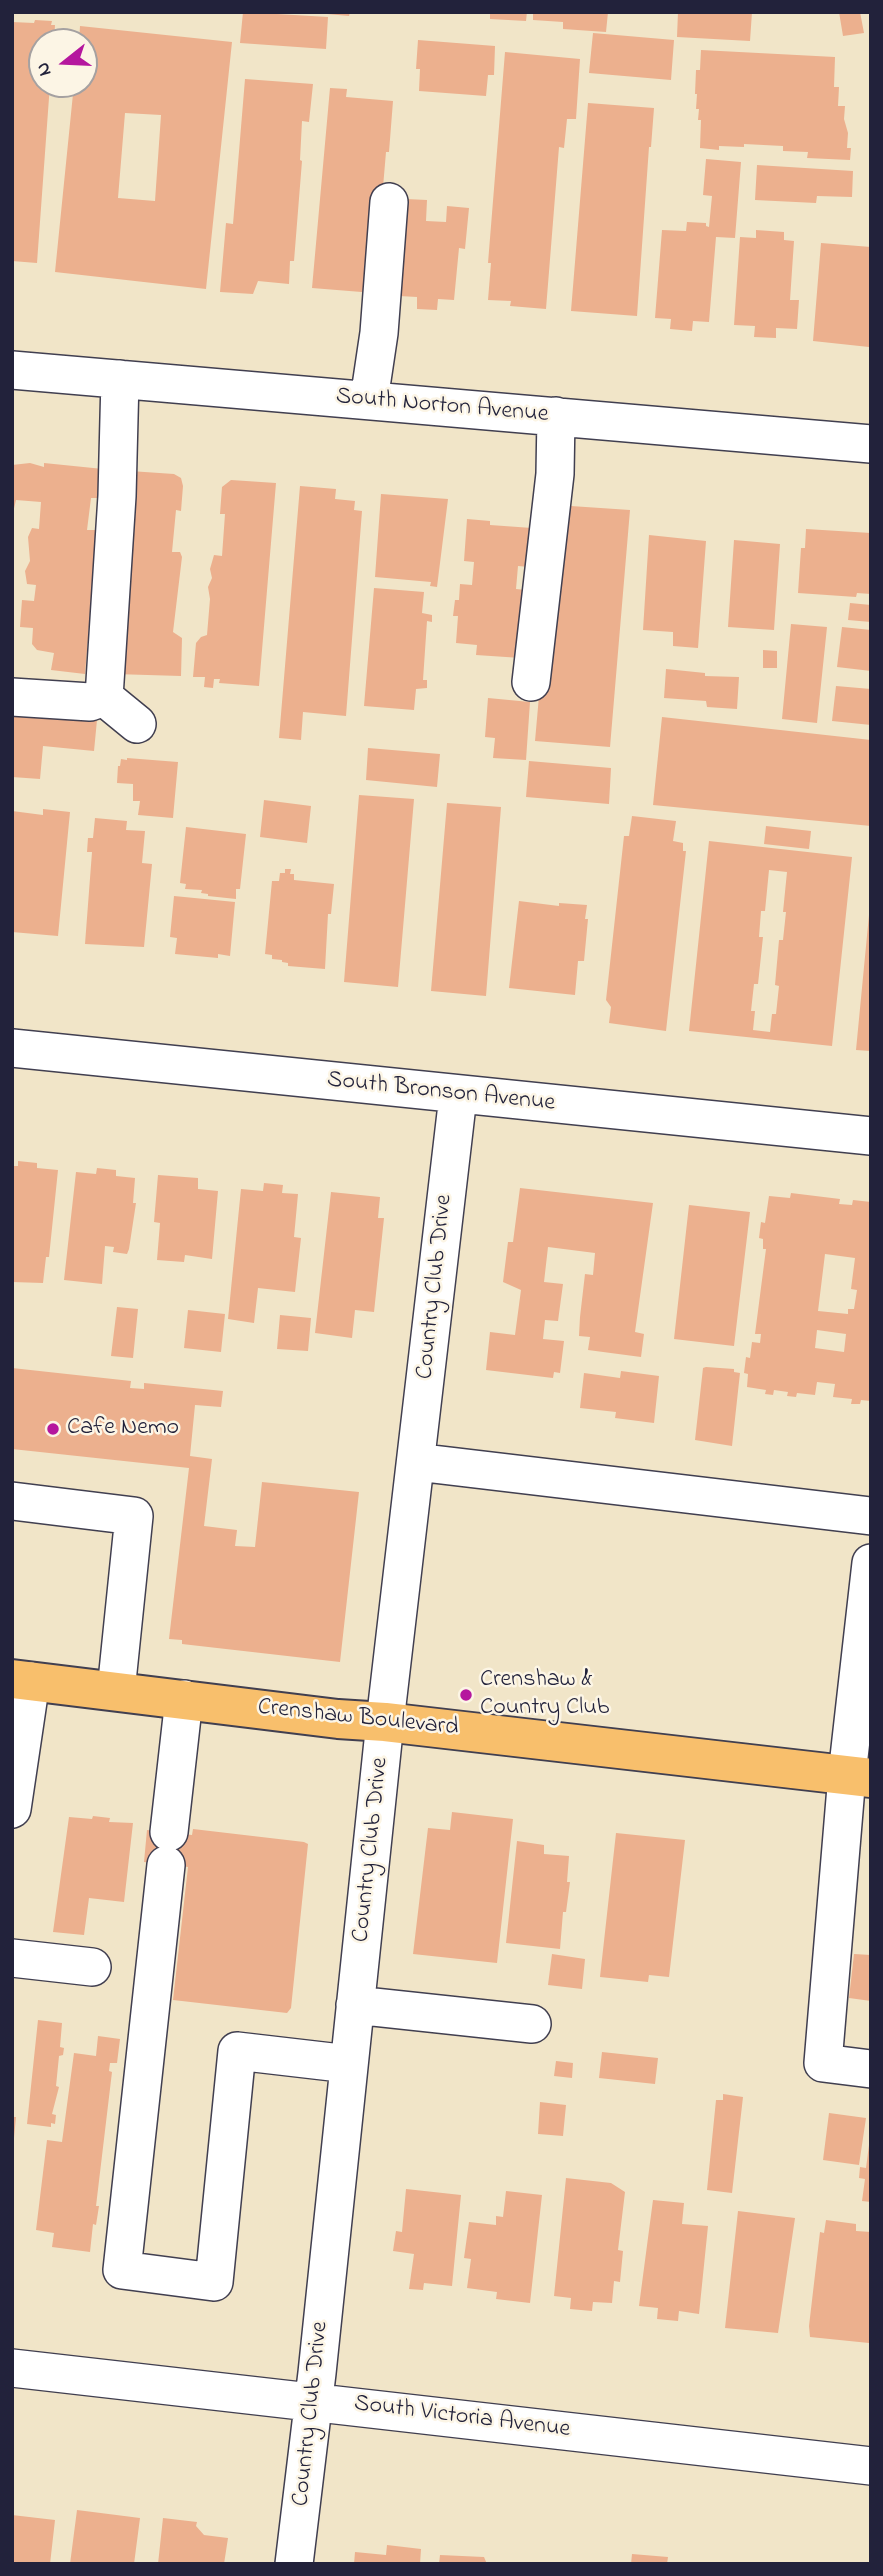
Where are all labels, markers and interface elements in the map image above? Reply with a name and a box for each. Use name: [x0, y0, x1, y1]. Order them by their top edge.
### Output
north arrow: [28, 28, 98, 98]
text: N: [30, 59, 59, 79]
street label: South Norton Avenue: [335, 383, 549, 431]
street label: South Bronson Avenue: [326, 1067, 556, 1119]
street label: Country Club Drive: [412, 1193, 460, 1381]
place label: Cafe Nemo: [67, 1415, 179, 1443]
marker: Cafe Nemo: [45, 1421, 61, 1437]
place label: Crenshaw & Country Club: [480, 1667, 610, 1723]
marker: Crenshaw & Country Club: [458, 1687, 474, 1703]
street label: Crenshaw Boulevard: [256, 1694, 460, 1744]
street label: Country Club Drive: [348, 1756, 396, 1944]
street label: Country Club Drive: [288, 2320, 336, 2508]
street label: South Victoria Avenue: [352, 2390, 572, 2446]

